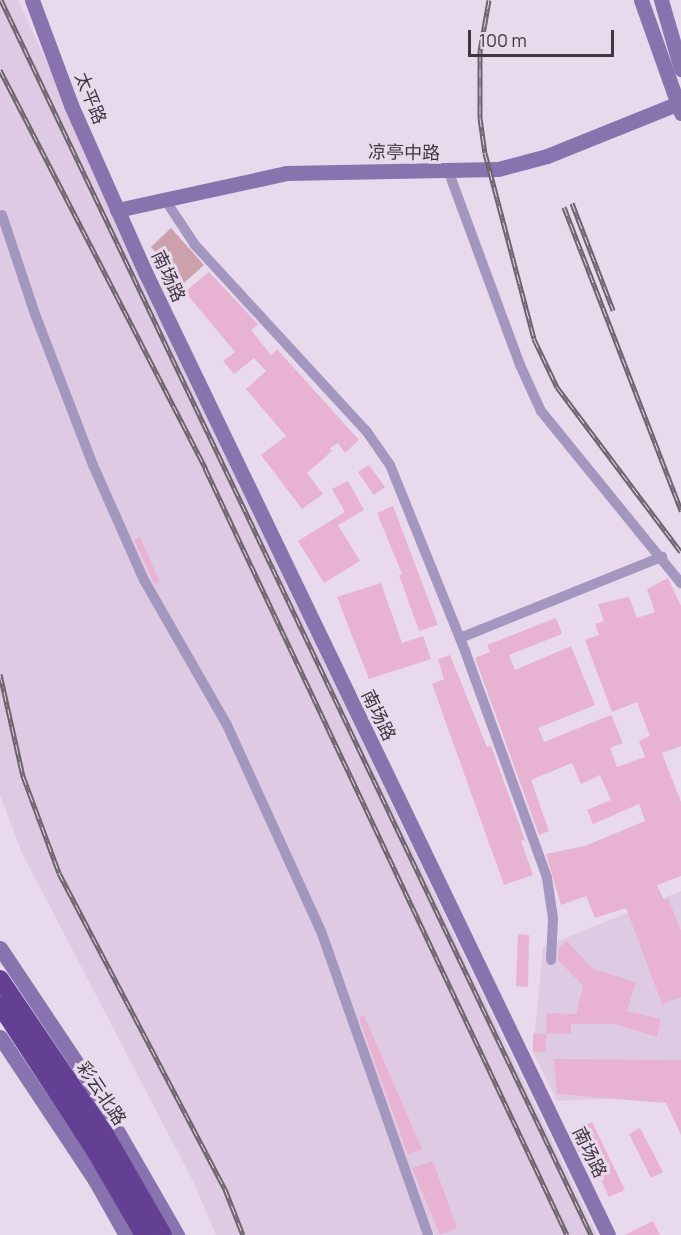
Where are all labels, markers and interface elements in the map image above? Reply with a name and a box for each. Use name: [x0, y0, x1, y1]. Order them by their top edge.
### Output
scale bar: [471, 18, 616, 56]
text: 100 m: [479, 28, 527, 52]
street label: 太平路: [71, 69, 111, 127]
street label: 凉亭中路: [368, 141, 440, 163]
street label: 南场路: [148, 247, 190, 305]
street label: 南场路: [357, 686, 401, 744]
street label: 彩云北路: [73, 1057, 131, 1129]
street label: 南场路: [568, 1123, 612, 1181]

